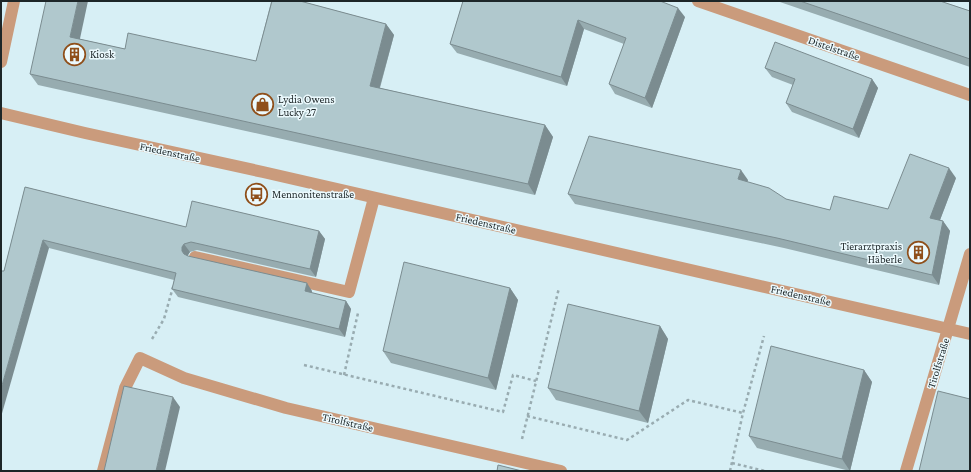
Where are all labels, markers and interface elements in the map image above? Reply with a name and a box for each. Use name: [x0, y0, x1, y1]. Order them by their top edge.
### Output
street label: Distelstraße: [807, 34, 861, 62]
building icon: Kiosk: [62, 41, 88, 67]
place label: Kiosk: [90, 48, 115, 60]
shop icon: Lydia Owens Lucky 27: [250, 92, 276, 118]
place label: Lydia Owens Lucky 27: [278, 93, 334, 119]
street label: Friedenstraße: [139, 140, 201, 164]
bus stop icon: Mennonitenstraße: [244, 181, 270, 207]
place label: Mennonitenstraße: [272, 188, 354, 200]
street label: Friedenstraße: [455, 210, 517, 236]
building icon: Tierarztpraxis Häberle: [905, 239, 931, 265]
place label: Tierarztpraxis Häberle: [840, 240, 902, 265]
street label: Friedenstraße: [770, 282, 832, 308]
street label: Tirolfstraße: [925, 336, 951, 390]
street label: Tirolfstraße: [321, 410, 375, 434]

